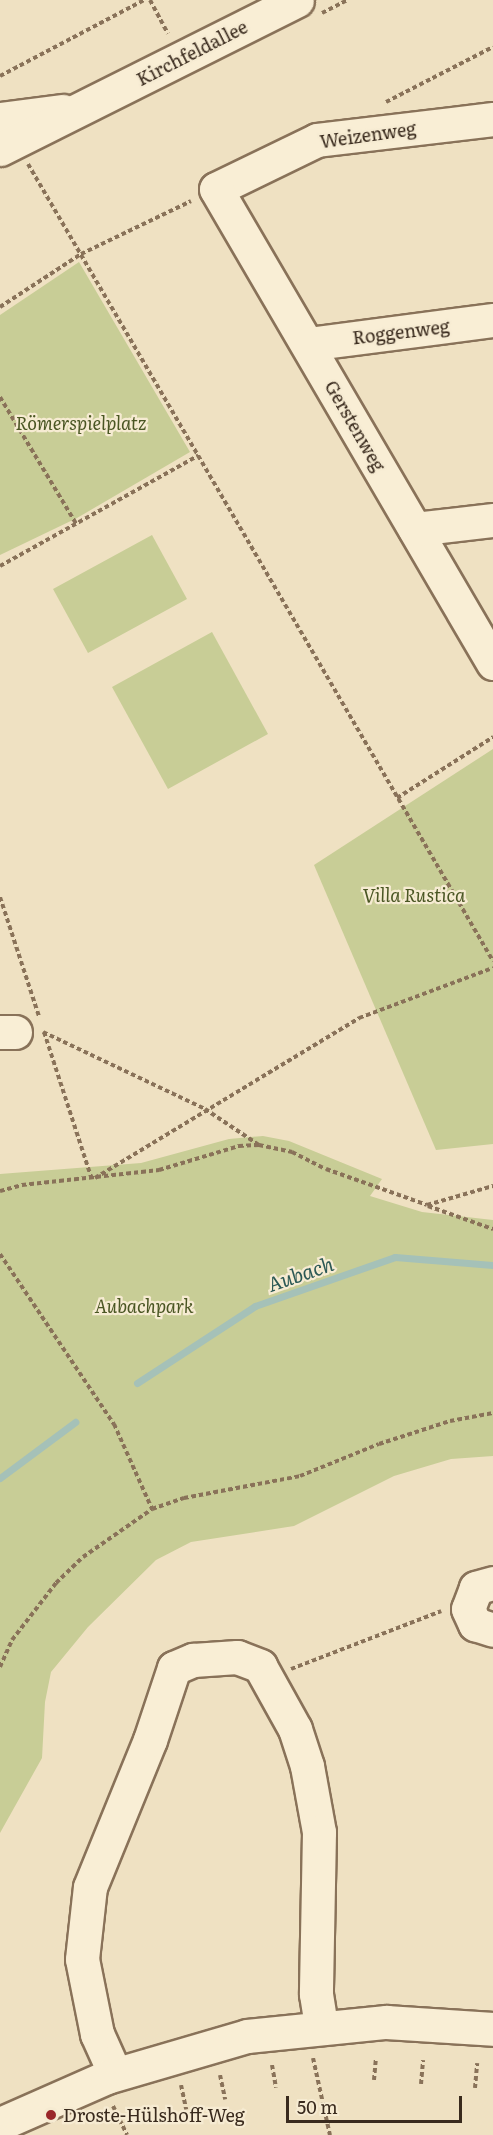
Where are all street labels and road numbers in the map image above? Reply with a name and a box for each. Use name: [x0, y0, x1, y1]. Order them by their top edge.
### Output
street label: Kirchfeldallee: [133, 16, 251, 90]
street label: Weizenweg: [318, 118, 418, 152]
street label: Roggenweg: [351, 315, 451, 349]
street label: Gerstenweg: [320, 377, 390, 475]

